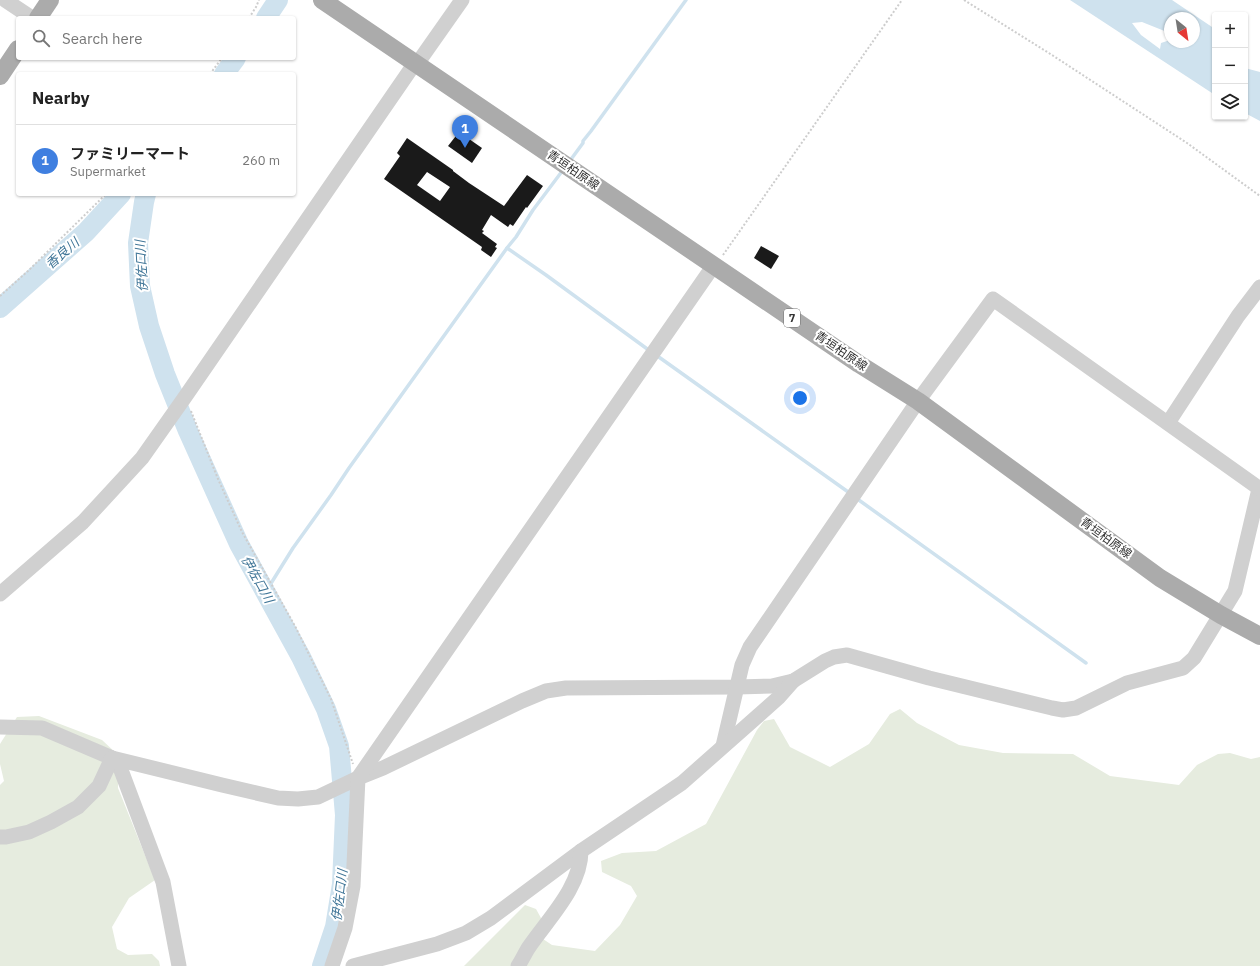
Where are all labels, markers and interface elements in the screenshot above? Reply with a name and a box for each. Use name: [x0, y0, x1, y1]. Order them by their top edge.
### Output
north arrow: [1164, 12, 1200, 48]
map controls: [1212, 12, 1248, 120]
button: +: [1212, 12, 1248, 48]
search box: [16, 16, 296, 60]
icon: search: [30, 27, 52, 49]
text: Search here: [62, 29, 142, 48]
button: −: [1212, 48, 1248, 84]
button: layers: [1212, 84, 1248, 120]
text: Nearby: [32, 87, 90, 109]
pin: 1: [452, 115, 478, 148]
text: ファミリーマート: [70, 144, 190, 163]
street label: 青垣柏原線: [544, 147, 602, 193]
text: 1: [41, 152, 49, 169]
text: 260 m: [242, 152, 280, 169]
text: Supermarket: [70, 163, 146, 180]
water label: 香良川: [42, 233, 84, 273]
water label: 伊佐口川: [132, 238, 151, 292]
road number: 7: [784, 309, 800, 327]
street label: 青垣柏原線: [812, 328, 870, 374]
your location: [790, 388, 810, 408]
street label: 青垣柏原線: [1078, 514, 1135, 561]
water label: 伊佐口川: [238, 552, 279, 608]
water label: 伊佐口川: [328, 866, 351, 922]

